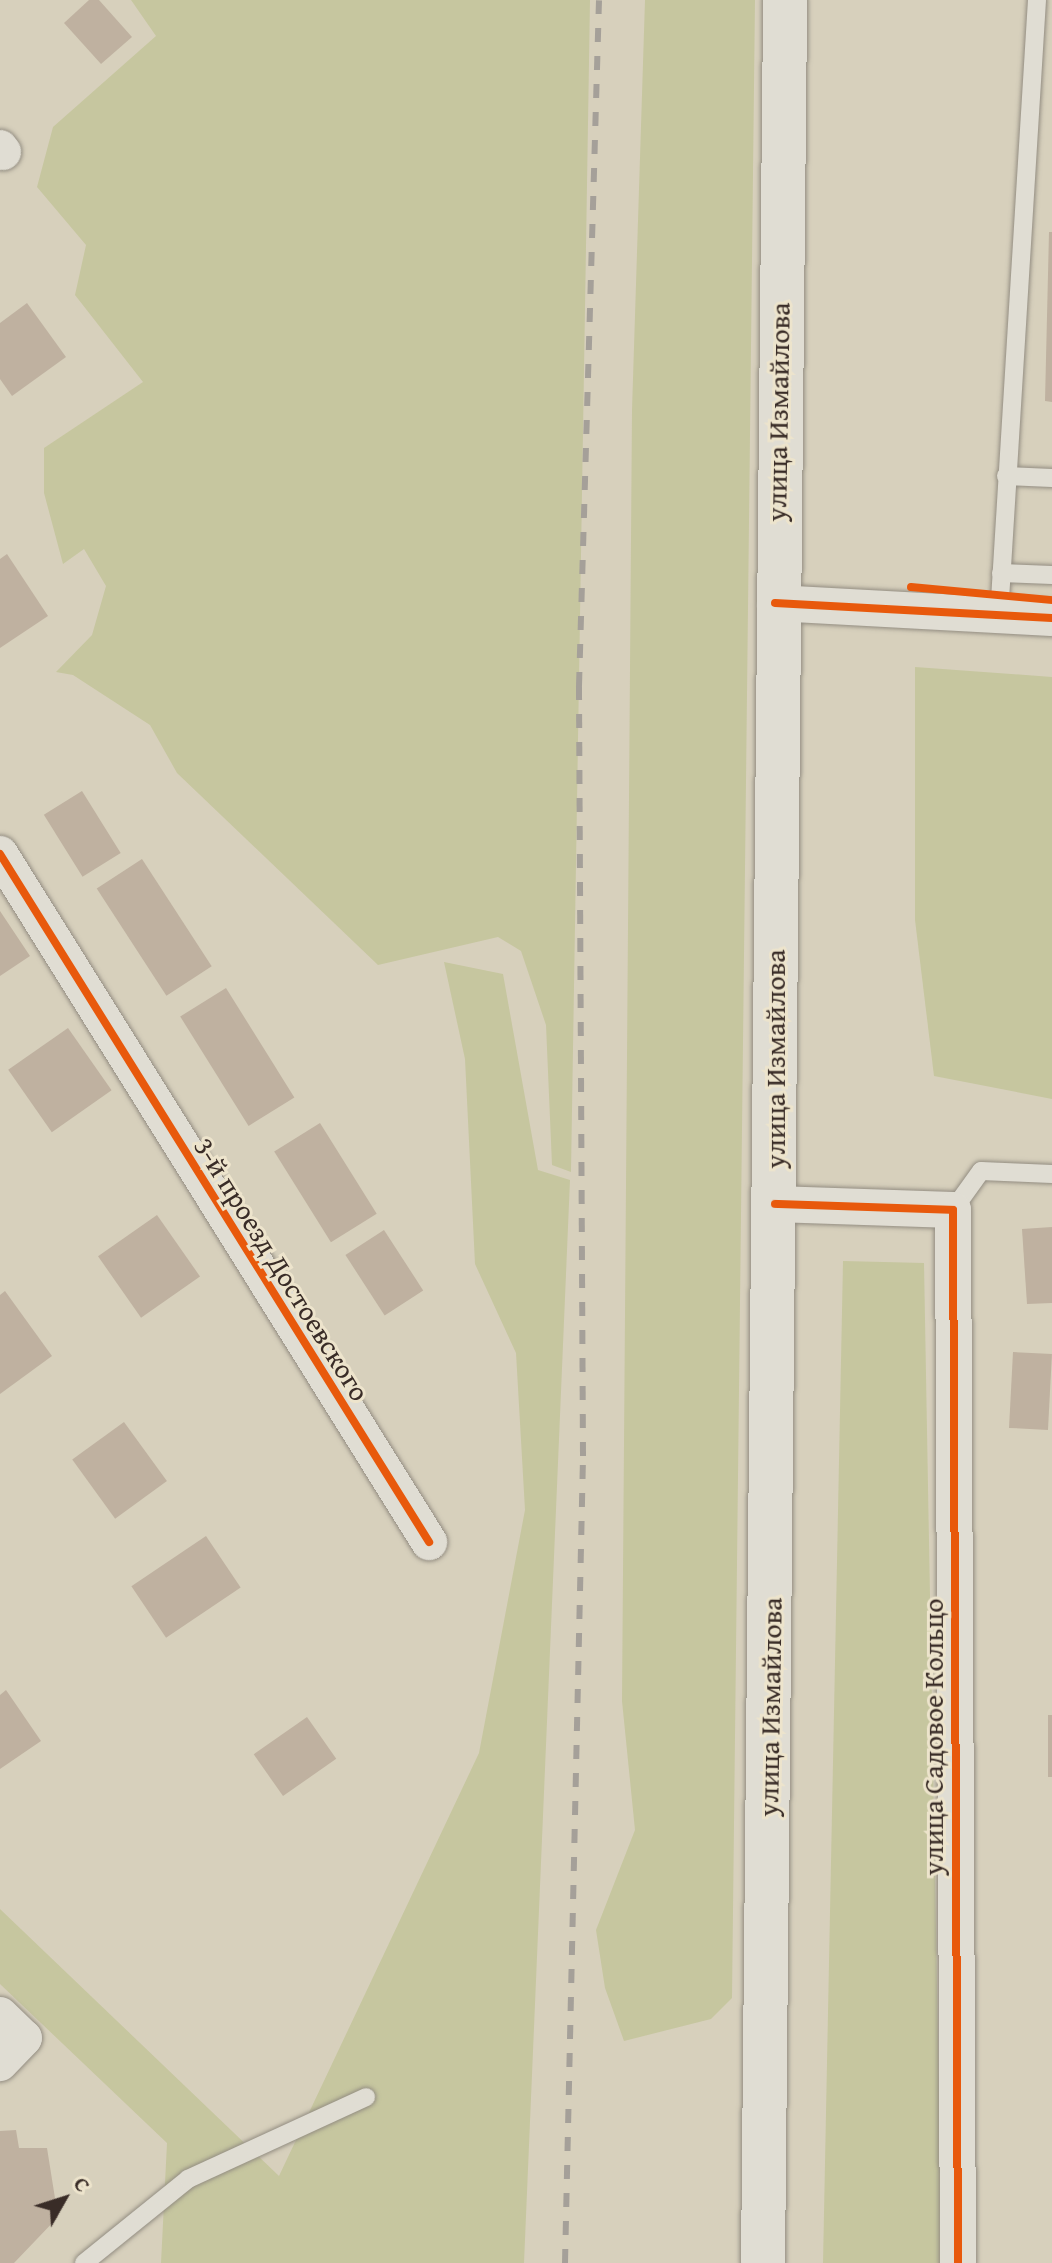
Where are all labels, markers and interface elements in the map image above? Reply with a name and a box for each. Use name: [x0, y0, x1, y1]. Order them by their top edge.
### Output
street label: улица Измайлова: [759, 302, 797, 522]
street label: улица Измайлова: [758, 949, 792, 1169]
street label: 3-й проезд Достоевского: [187, 1131, 377, 1407]
street label: улица Измайлова: [751, 1597, 789, 1817]
street label: улица Садовое Кольцо: [916, 1598, 950, 1876]
north arrow: [24, 2159, 104, 2239]
text: С: [66, 2169, 99, 2199]

